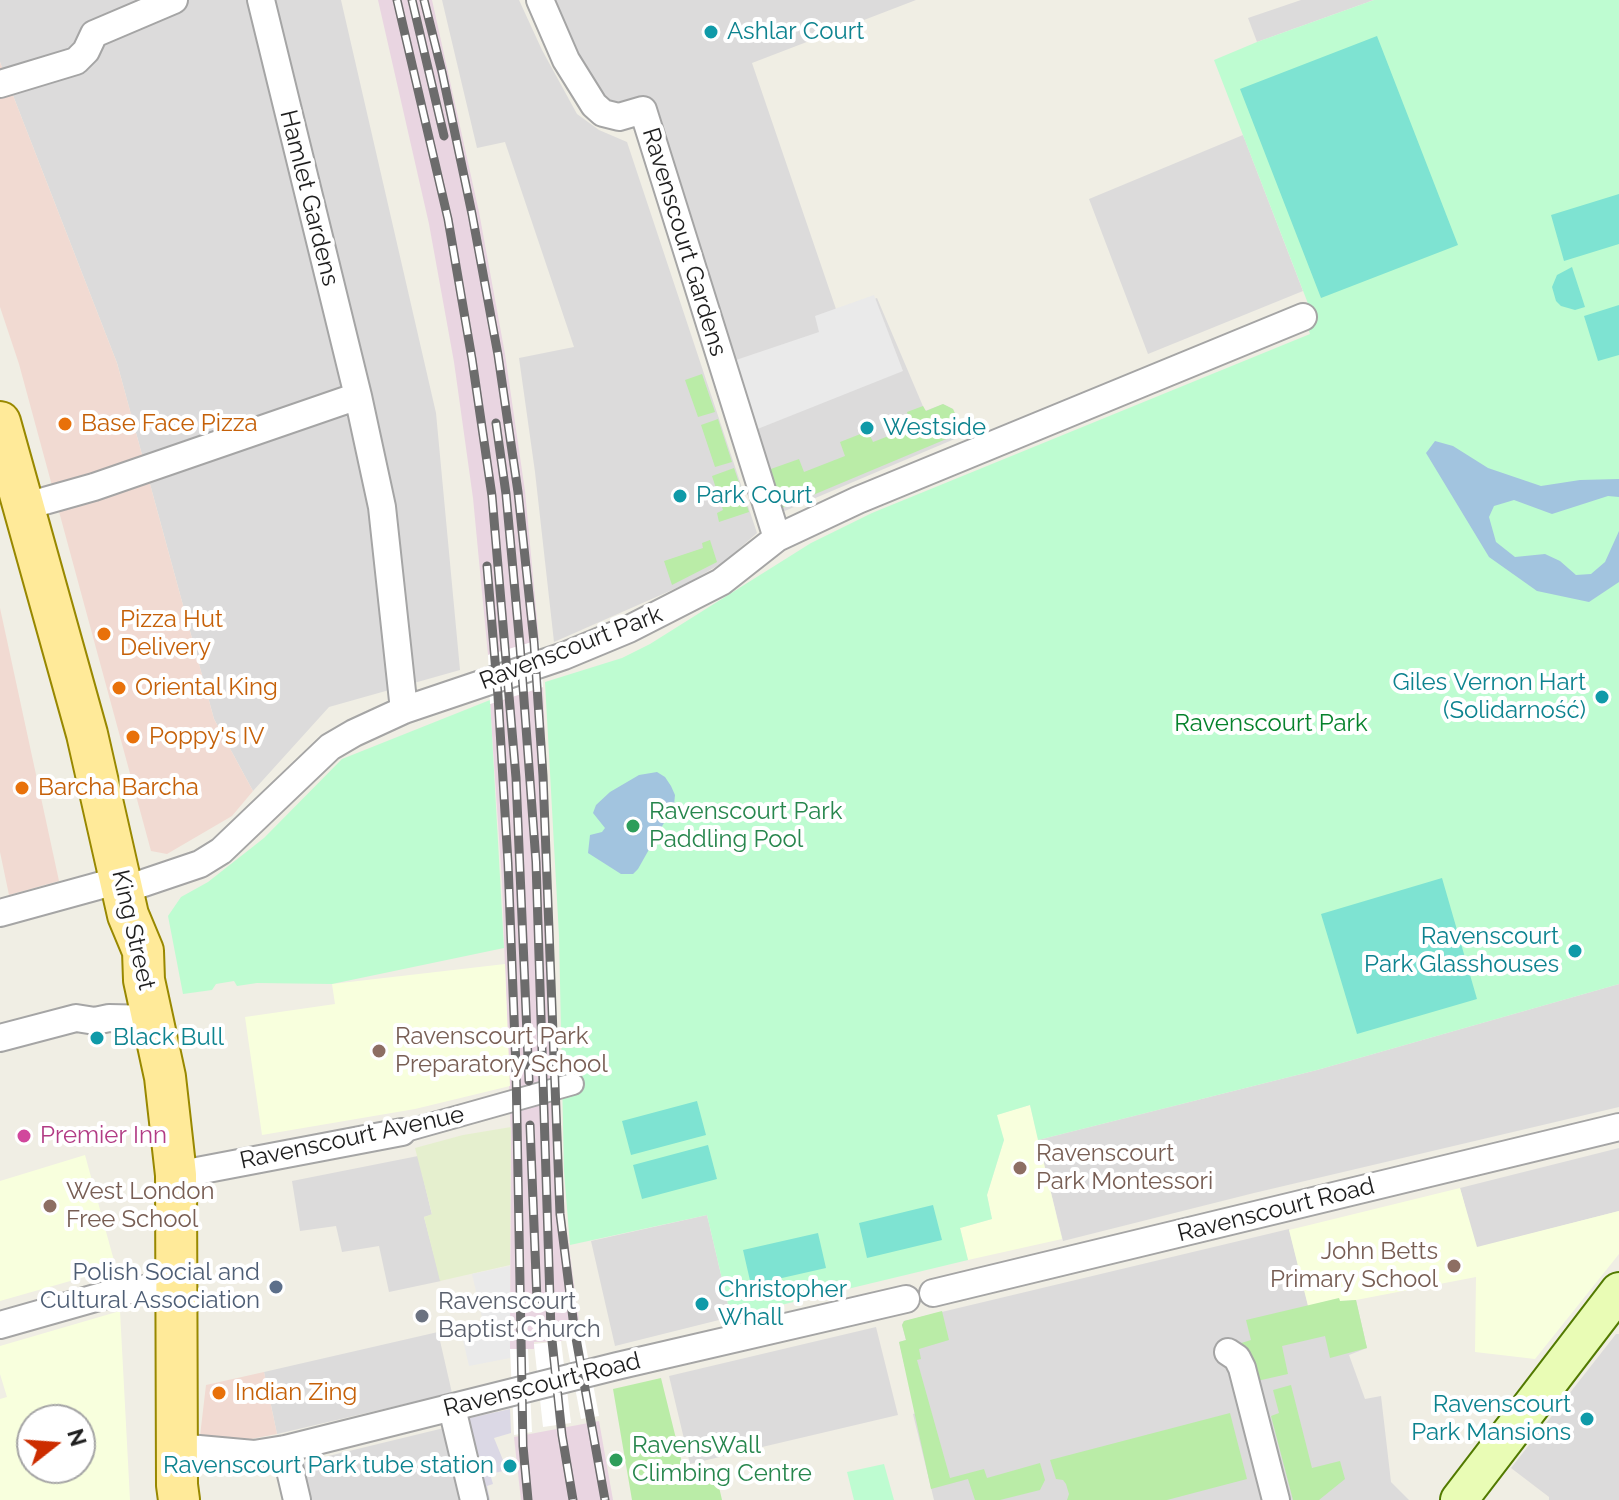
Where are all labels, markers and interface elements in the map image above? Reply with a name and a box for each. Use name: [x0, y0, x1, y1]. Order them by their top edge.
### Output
place label: Ashlar Court: [727, 18, 864, 46]
marker: Ashlar Court: [702, 23, 720, 41]
street label: Hamlet Gardens: [273, 107, 345, 289]
street label: Ravenscourt Gardens: [636, 124, 732, 360]
place label: Base Face Pizza: [81, 410, 258, 438]
place label: Westside: [883, 414, 986, 442]
marker: Base Face Pizza: [56, 415, 74, 433]
marker: Westside: [858, 419, 876, 437]
place label: Park Court: [696, 482, 813, 510]
marker: Park Court: [671, 487, 689, 505]
street label: Ravenscourt Park: [476, 600, 666, 696]
place label: Pizza Hut Delivery: [120, 606, 223, 662]
marker: Pizza Hut Delivery: [95, 625, 113, 643]
place label: Giles Vernon Hart (Solidarność): [1393, 669, 1586, 725]
place label: Oriental King: [135, 674, 278, 702]
marker: Oriental King: [110, 679, 128, 697]
marker: Giles Vernon Hart (Solidarność): [1593, 688, 1611, 706]
park label: Ravenscourt Park: [1174, 710, 1368, 738]
place label: Poppy's IV: [149, 723, 265, 751]
marker: Poppy's IV: [124, 728, 142, 746]
place label: Barcha Barcha: [38, 774, 199, 802]
marker: Barcha Barcha: [13, 779, 31, 797]
place label: Ravenscourt Park Paddling Pool: [649, 798, 842, 854]
marker: Ravenscourt Park Paddling Pool: [624, 817, 642, 835]
street label: King Street: [105, 867, 161, 993]
place label: Ravenscourt Park Glasshouses: [1364, 923, 1559, 979]
marker: Ravenscourt Park Glasshouses: [1566, 942, 1584, 960]
place label: Ravenscourt Park Preparatory School: [395, 1023, 608, 1079]
place label: Black Bull: [113, 1024, 224, 1052]
marker: Black Bull: [88, 1029, 106, 1047]
marker: Ravenscourt Park Preparatory School: [370, 1042, 388, 1060]
street label: Ravenscourt Avenue: [237, 1100, 467, 1176]
place label: Premier Inn: [40, 1122, 167, 1150]
marker: Premier Inn: [15, 1127, 33, 1145]
place label: Ravenscourt Park Montessori: [1036, 1140, 1213, 1196]
marker: Ravenscourt Park Montessori: [1011, 1159, 1029, 1177]
street label: Ravenscourt Road: [1175, 1172, 1377, 1248]
place label: West London Free School: [66, 1178, 215, 1234]
marker: West London Free School: [41, 1197, 59, 1215]
place label: John Betts Primary School: [1270, 1238, 1438, 1294]
marker: John Betts Primary School: [1445, 1257, 1463, 1275]
place label: Polish Social and Cultural Association: [40, 1259, 260, 1315]
place label: Christopher Whall: [718, 1276, 847, 1332]
marker: Polish Social and Cultural Association: [267, 1278, 285, 1296]
place label: Ravenscourt Baptist Church: [438, 1288, 601, 1344]
marker: Christopher Whall: [693, 1295, 711, 1313]
marker: Ravenscourt Baptist Church: [413, 1307, 431, 1325]
street label: Ravenscourt Road: [441, 1347, 643, 1423]
place label: Indian Zing: [235, 1379, 357, 1407]
marker: Indian Zing: [210, 1384, 228, 1402]
place label: Ravenscourt Park Mansions: [1411, 1391, 1571, 1447]
north arrow: [16, 1404, 96, 1484]
marker: Ravenscourt Park Mansions: [1578, 1410, 1596, 1428]
text: N: [62, 1426, 92, 1449]
place label: RavensWall Climbing Centre: [632, 1432, 812, 1488]
marker: RavensWall Climbing Centre: [607, 1451, 625, 1469]
place label: Ravenscourt Park tube station: [163, 1452, 494, 1480]
marker: Ravenscourt Park tube station: [501, 1457, 519, 1475]

